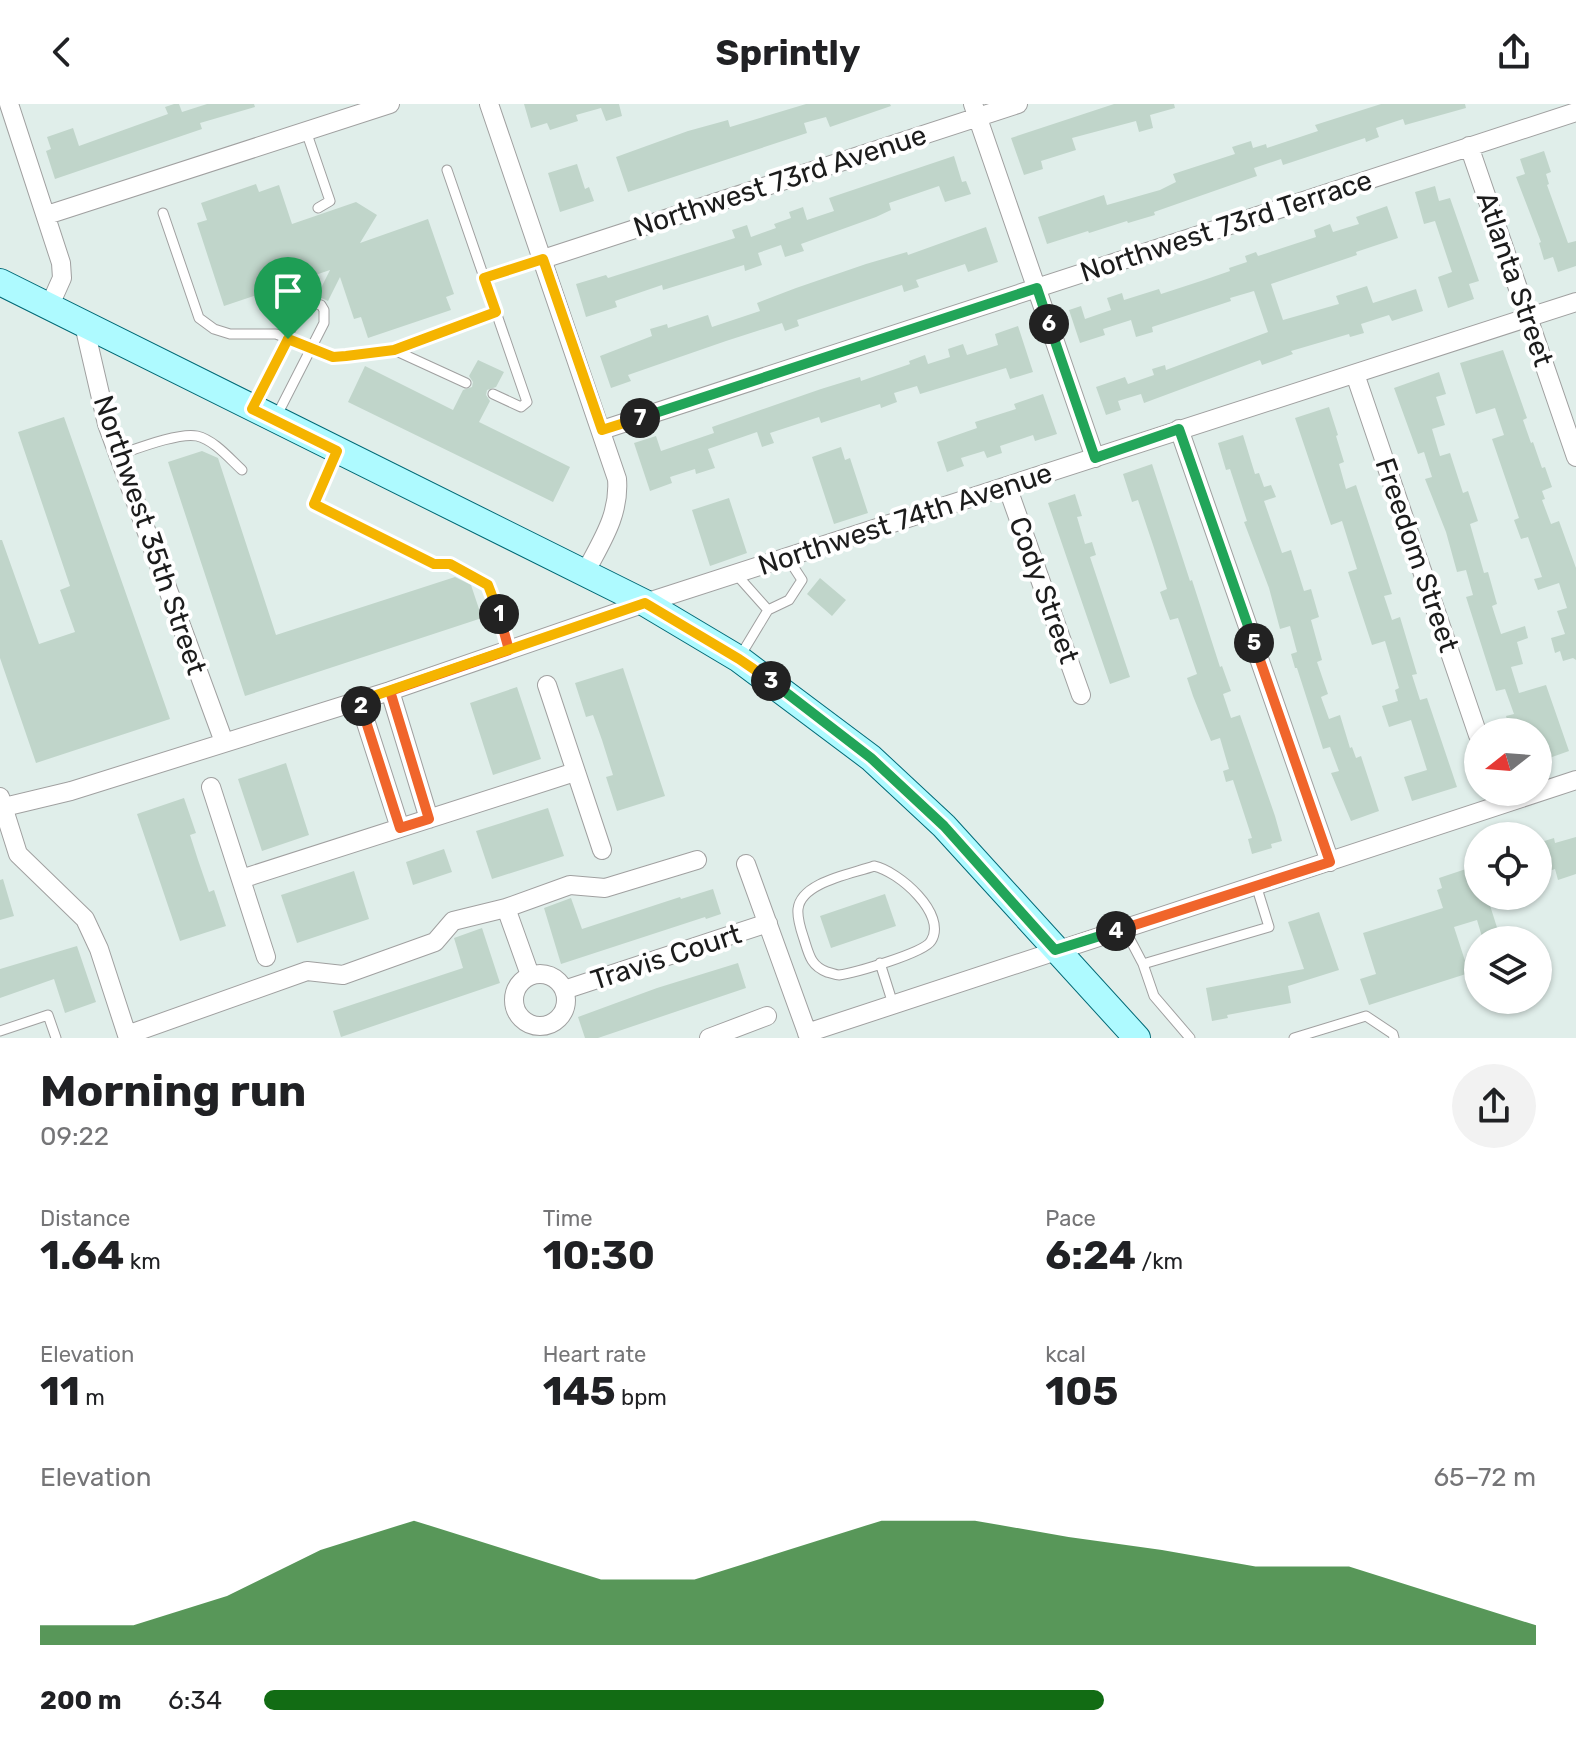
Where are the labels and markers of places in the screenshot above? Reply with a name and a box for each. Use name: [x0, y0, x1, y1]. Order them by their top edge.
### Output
pin: [254, 257, 322, 339]
pin: 6: [1029, 304, 1069, 344]
pin: 7: [620, 398, 660, 438]
pin: 1: [479, 594, 519, 634]
pin: 5: [1234, 623, 1274, 663]
pin: 3: [751, 661, 791, 701]
pin: 2: [341, 686, 381, 726]
pin: 4: [1096, 911, 1136, 951]

